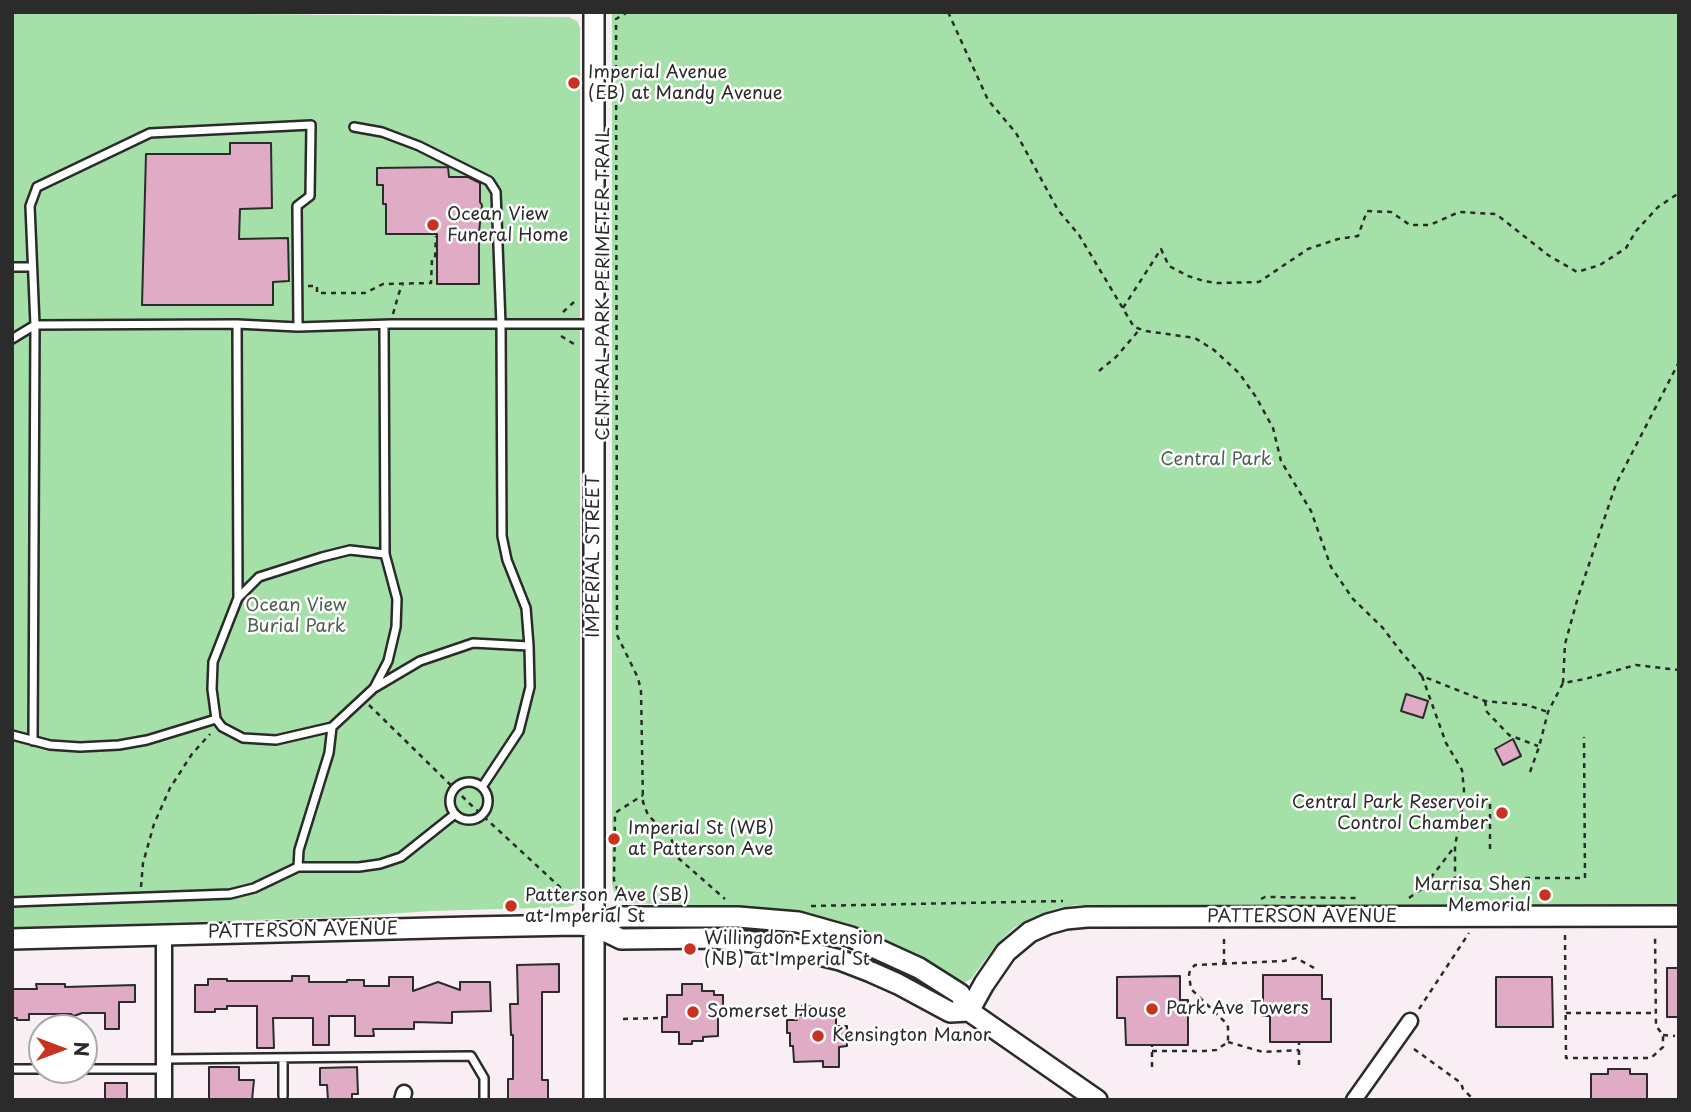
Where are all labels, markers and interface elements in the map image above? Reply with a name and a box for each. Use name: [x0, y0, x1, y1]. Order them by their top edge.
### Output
place label: Imperial Avenue (EB) at Mandy Avenue: [588, 62, 783, 104]
marker: Imperial Avenue (EB) at Mandy Avenue: [566, 75, 582, 91]
street label: CENTRAL PARK PERIMETER TRAIL: [593, 127, 615, 441]
place label: Ocean View Funeral Home: [447, 204, 568, 246]
marker: Ocean View Funeral Home: [425, 217, 441, 233]
park label: Central Park: [1160, 449, 1272, 471]
street label: IMPERIAL STREET: [583, 474, 605, 638]
park label: Ocean View Burial Park: [245, 595, 347, 638]
place label: Central Park Reservoir Control Chamber: [1292, 792, 1488, 834]
marker: Central Park Reservoir Control Chamber: [1494, 805, 1510, 821]
place label: Imperial St (WB) at Patterson Ave: [628, 818, 774, 860]
marker: Imperial St (WB) at Patterson Ave: [606, 831, 622, 847]
place label: Marrisa Shen Memorial: [1414, 874, 1531, 917]
place label: Patterson Ave (SB) at Imperial St: [525, 885, 689, 928]
marker: Marrisa Shen Memorial: [1537, 887, 1553, 903]
marker: Patterson Ave (SB) at Imperial St: [503, 898, 519, 914]
street label: PATTERSON AVENUE: [1207, 906, 1397, 928]
street label: PATTERSON AVENUE: [208, 919, 398, 943]
place label: Willingdon Extension (NB) at Imperial St: [704, 928, 883, 970]
marker: Willingdon Extension (NB) at Imperial St: [682, 941, 698, 957]
place label: Park Ave Towers: [1166, 998, 1309, 1020]
place label: Somerset House: [707, 1001, 846, 1023]
marker: Park Ave Towers: [1144, 1001, 1160, 1017]
marker: Somerset House: [685, 1004, 701, 1020]
north arrow: [28, 1014, 98, 1084]
place label: Kensington Manor: [832, 1025, 991, 1047]
marker: Kensington Manor: [810, 1028, 826, 1044]
text: N: [68, 1041, 96, 1057]

